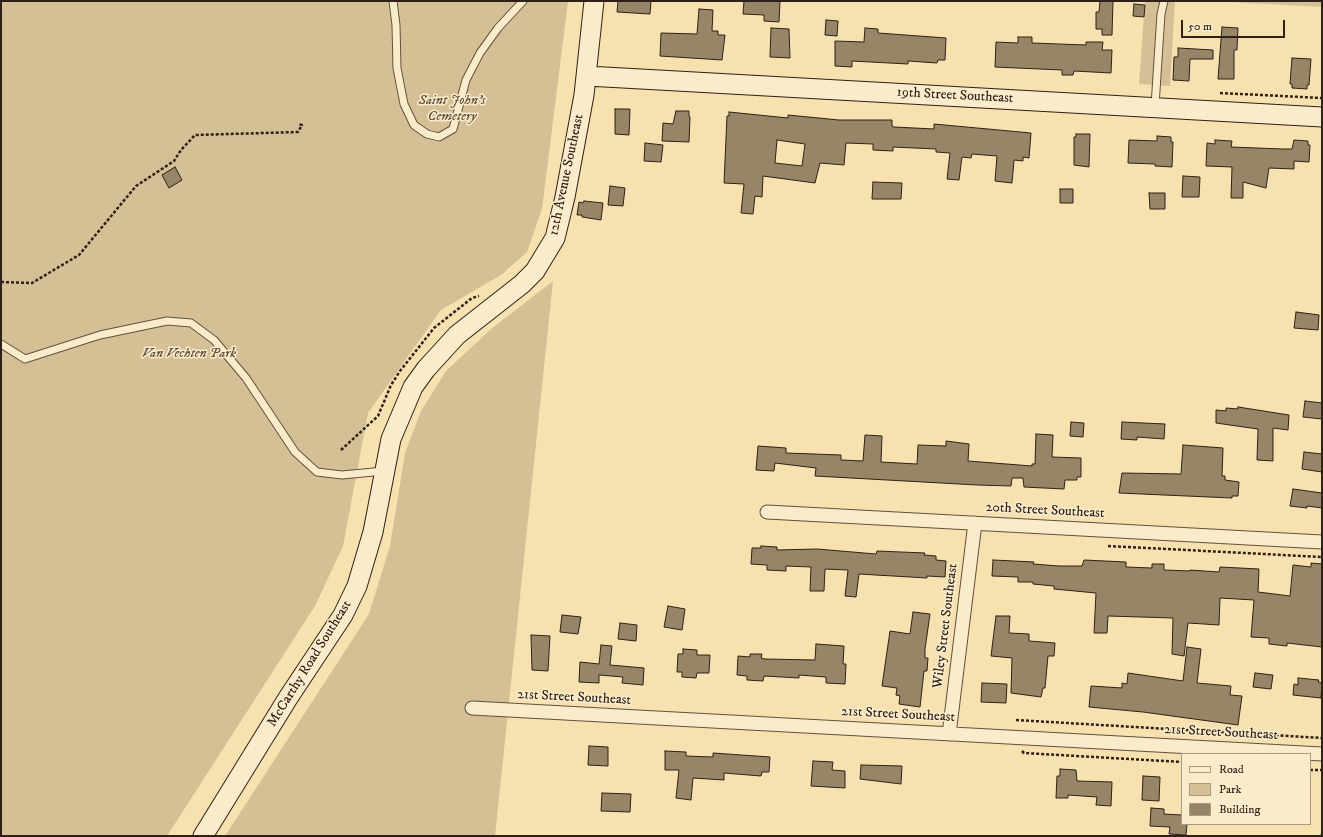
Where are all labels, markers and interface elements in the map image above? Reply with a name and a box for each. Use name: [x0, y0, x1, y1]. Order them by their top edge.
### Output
scale bar: [1183, 12, 1287, 38]
text: 50 m: [1188, 19, 1212, 34]
street label: 19th Street Southeast: [896, 85, 1014, 107]
park label: Saint John's Cemetery: [418, 93, 486, 126]
street label: 12th Avenue Southeast: [546, 113, 588, 237]
park label: Van Vechten Park: [142, 346, 236, 362]
street label: 20th Street Southeast: [985, 499, 1105, 523]
street label: Wiley Street Southeast: [930, 563, 962, 689]
street label: McCarthy Road Southeast: [264, 598, 356, 730]
street label: 21st Street Southeast: [517, 687, 631, 709]
street label: 21st Street Southeast: [841, 704, 955, 726]
street label: 21st Street Southeast: [1164, 722, 1278, 744]
legend: [1181, 753, 1311, 825]
text: Road: [1219, 762, 1244, 777]
text: Park: [1219, 782, 1241, 797]
text: Building: [1219, 802, 1260, 817]

